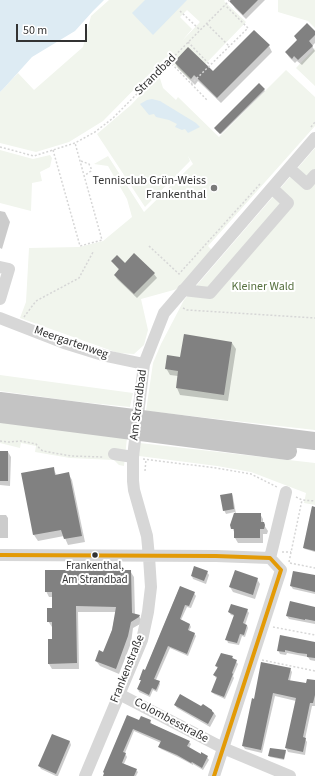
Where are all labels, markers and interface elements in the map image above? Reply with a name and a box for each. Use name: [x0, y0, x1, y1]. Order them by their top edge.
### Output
scale bar: [18, 16, 89, 42]
text: 50 m: [23, 22, 47, 39]
street label: Strandbad: [132, 51, 180, 99]
place label: Tennisclub Grün-Weiss Frankenthal: [93, 174, 206, 202]
marker: Tennisclub Grün-Weiss Frankenthal: [209, 183, 219, 193]
park label: Kleiner Wald: [232, 280, 294, 294]
street label: Meergartenweg: [32, 324, 110, 362]
street label: Am Strandbad: [128, 369, 150, 441]
marker: Frankenthal, Am Strandbad: [90, 550, 100, 560]
place label: Frankenthal, Am Strandbad: [62, 560, 128, 586]
street label: Frankenstraße: [108, 633, 148, 705]
street label: Colombesstraße: [131, 695, 211, 747]

